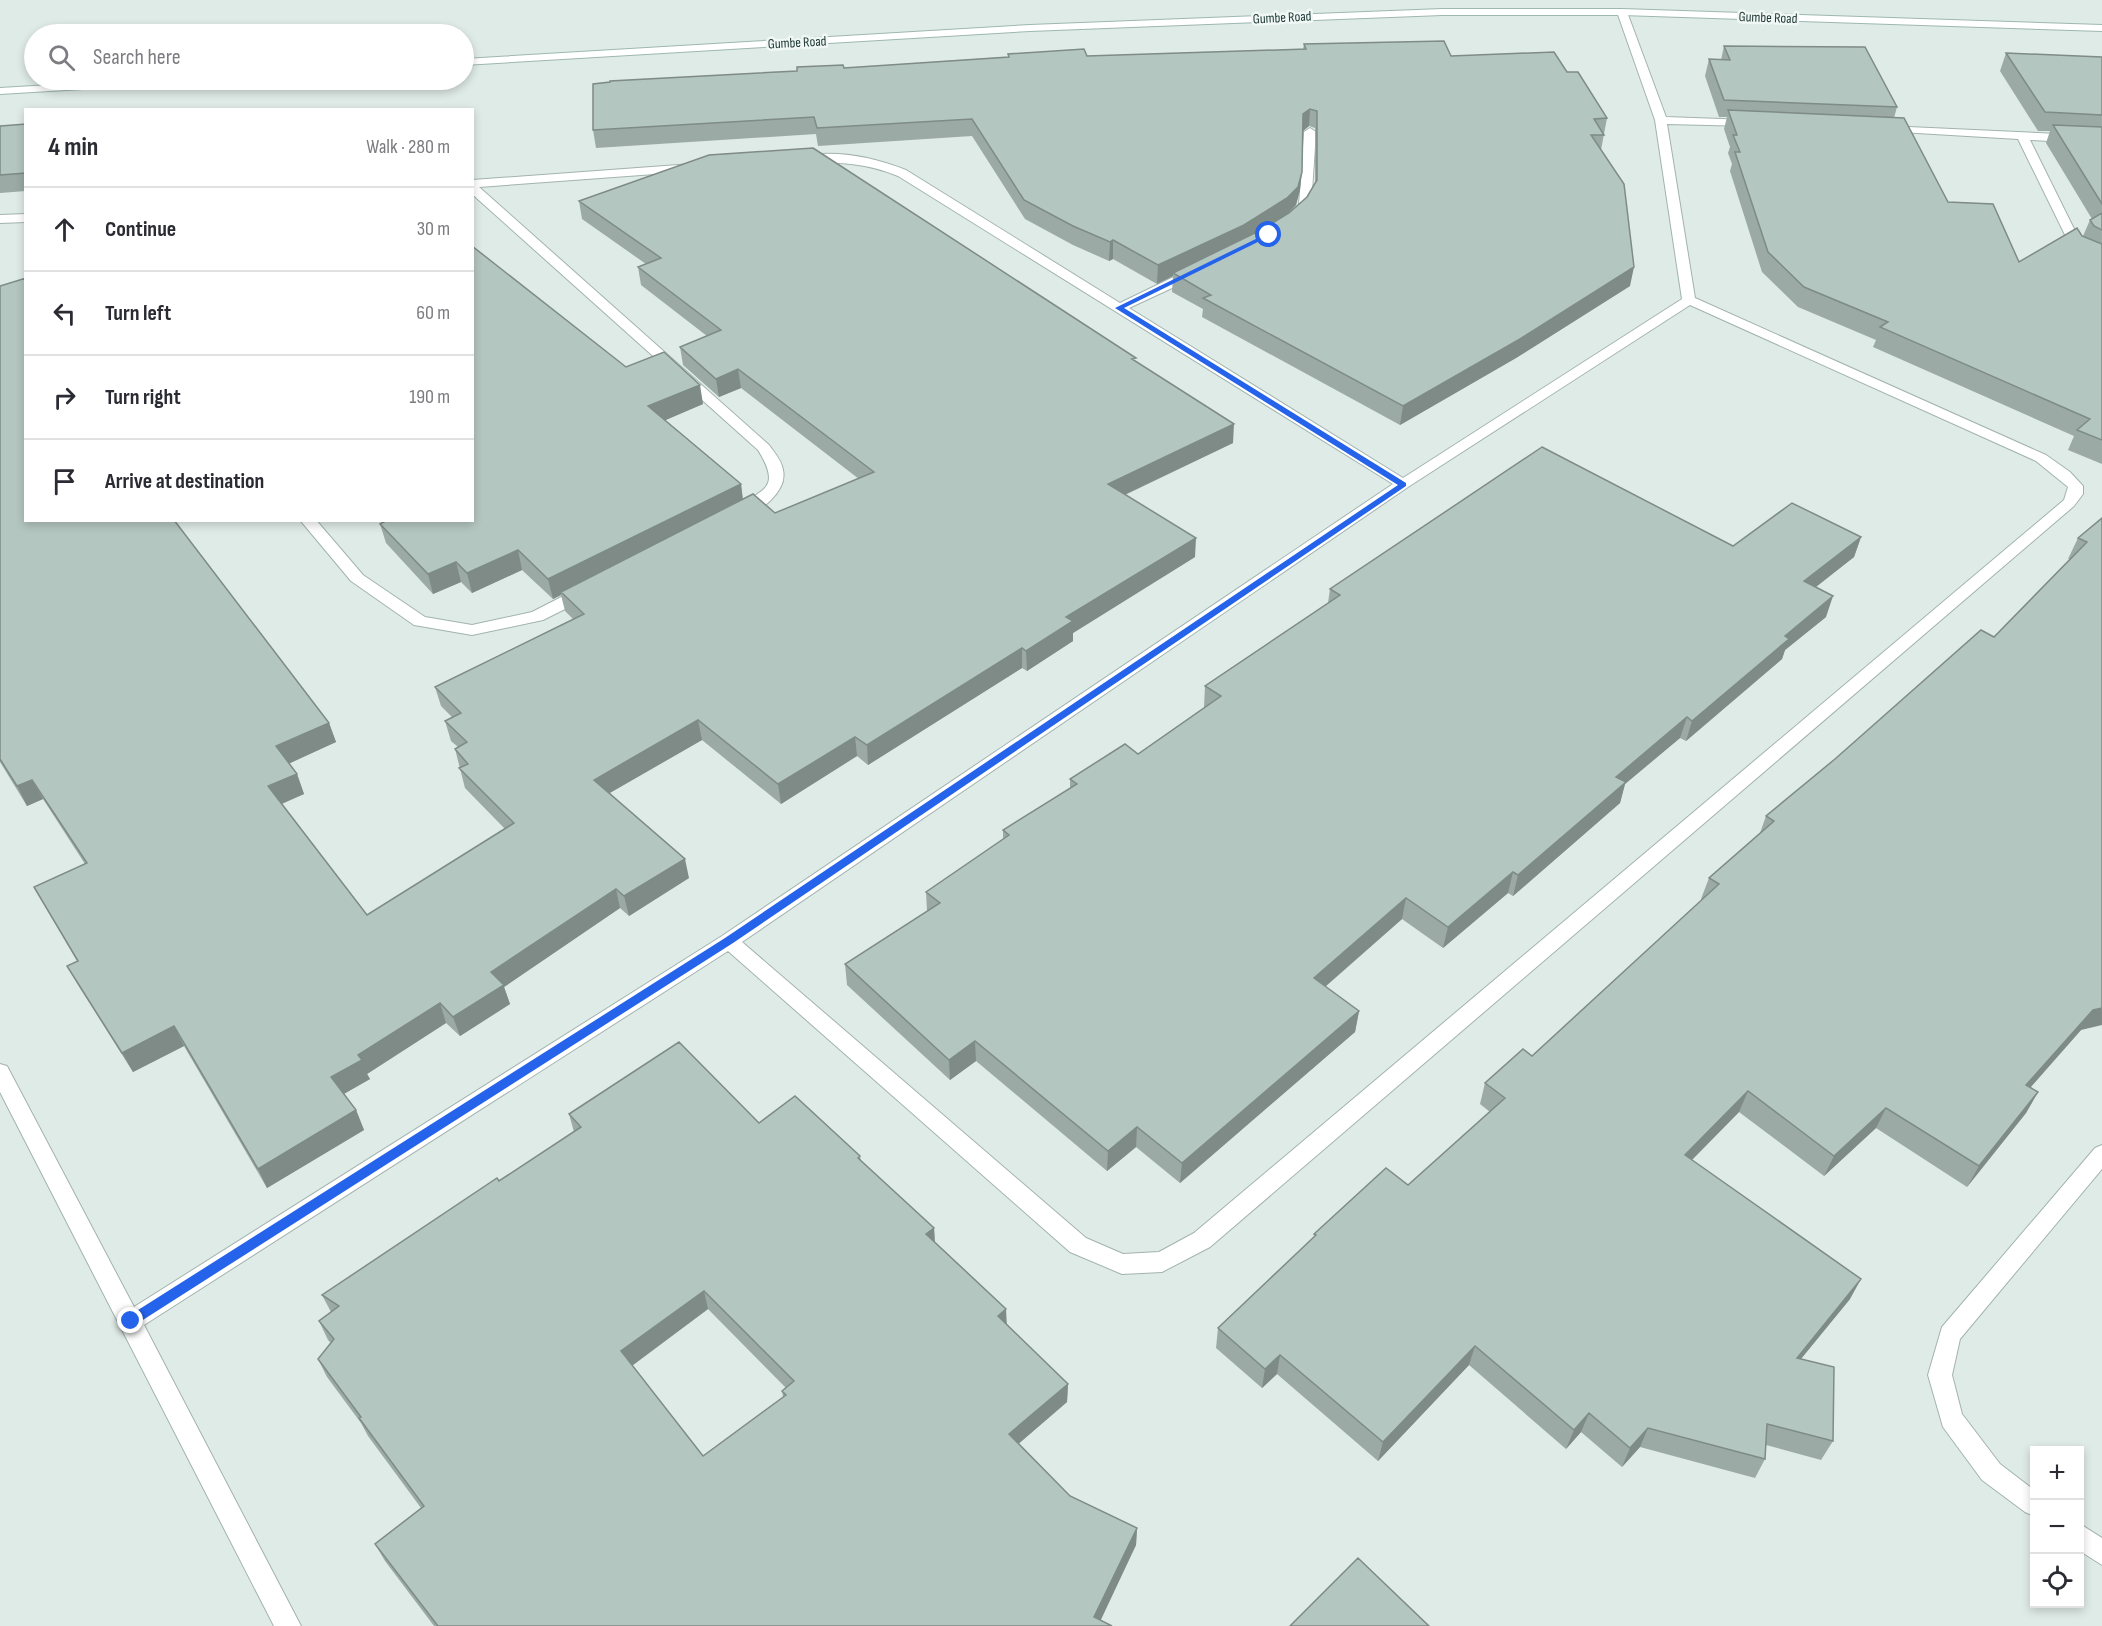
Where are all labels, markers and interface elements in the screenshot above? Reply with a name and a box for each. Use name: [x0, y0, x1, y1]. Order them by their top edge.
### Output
street label: Gumbe Road: [1252, 7, 1312, 28]
street label: Gumbe Road: [1738, 8, 1798, 27]
search box: [24, 24, 474, 90]
street label: Gumbe Road: [767, 32, 827, 53]
icon: search: [45, 41, 78, 74]
text: Search here: [93, 44, 180, 71]
text: 4 min: [48, 132, 98, 163]
text: Walk · 280 m: [366, 135, 450, 159]
icon: ahead: [48, 213, 81, 246]
text: Continue: [105, 216, 176, 243]
text: 30 m: [417, 217, 450, 241]
route start: [1255, 221, 1281, 247]
icon: left: [48, 297, 81, 330]
text: Turn left: [105, 300, 171, 327]
text: 60 m: [416, 301, 450, 325]
icon: right: [48, 381, 81, 414]
text: Turn right: [105, 384, 181, 411]
text: 190 m: [409, 385, 450, 409]
icon: arrive: [48, 465, 81, 498]
text: Arrive at destination: [105, 468, 264, 495]
route end: [117, 1307, 143, 1333]
map controls: [2030, 1446, 2084, 1608]
button: +: [2030, 1446, 2084, 1500]
button: −: [2030, 1500, 2084, 1554]
button: locate: [2030, 1554, 2084, 1608]

